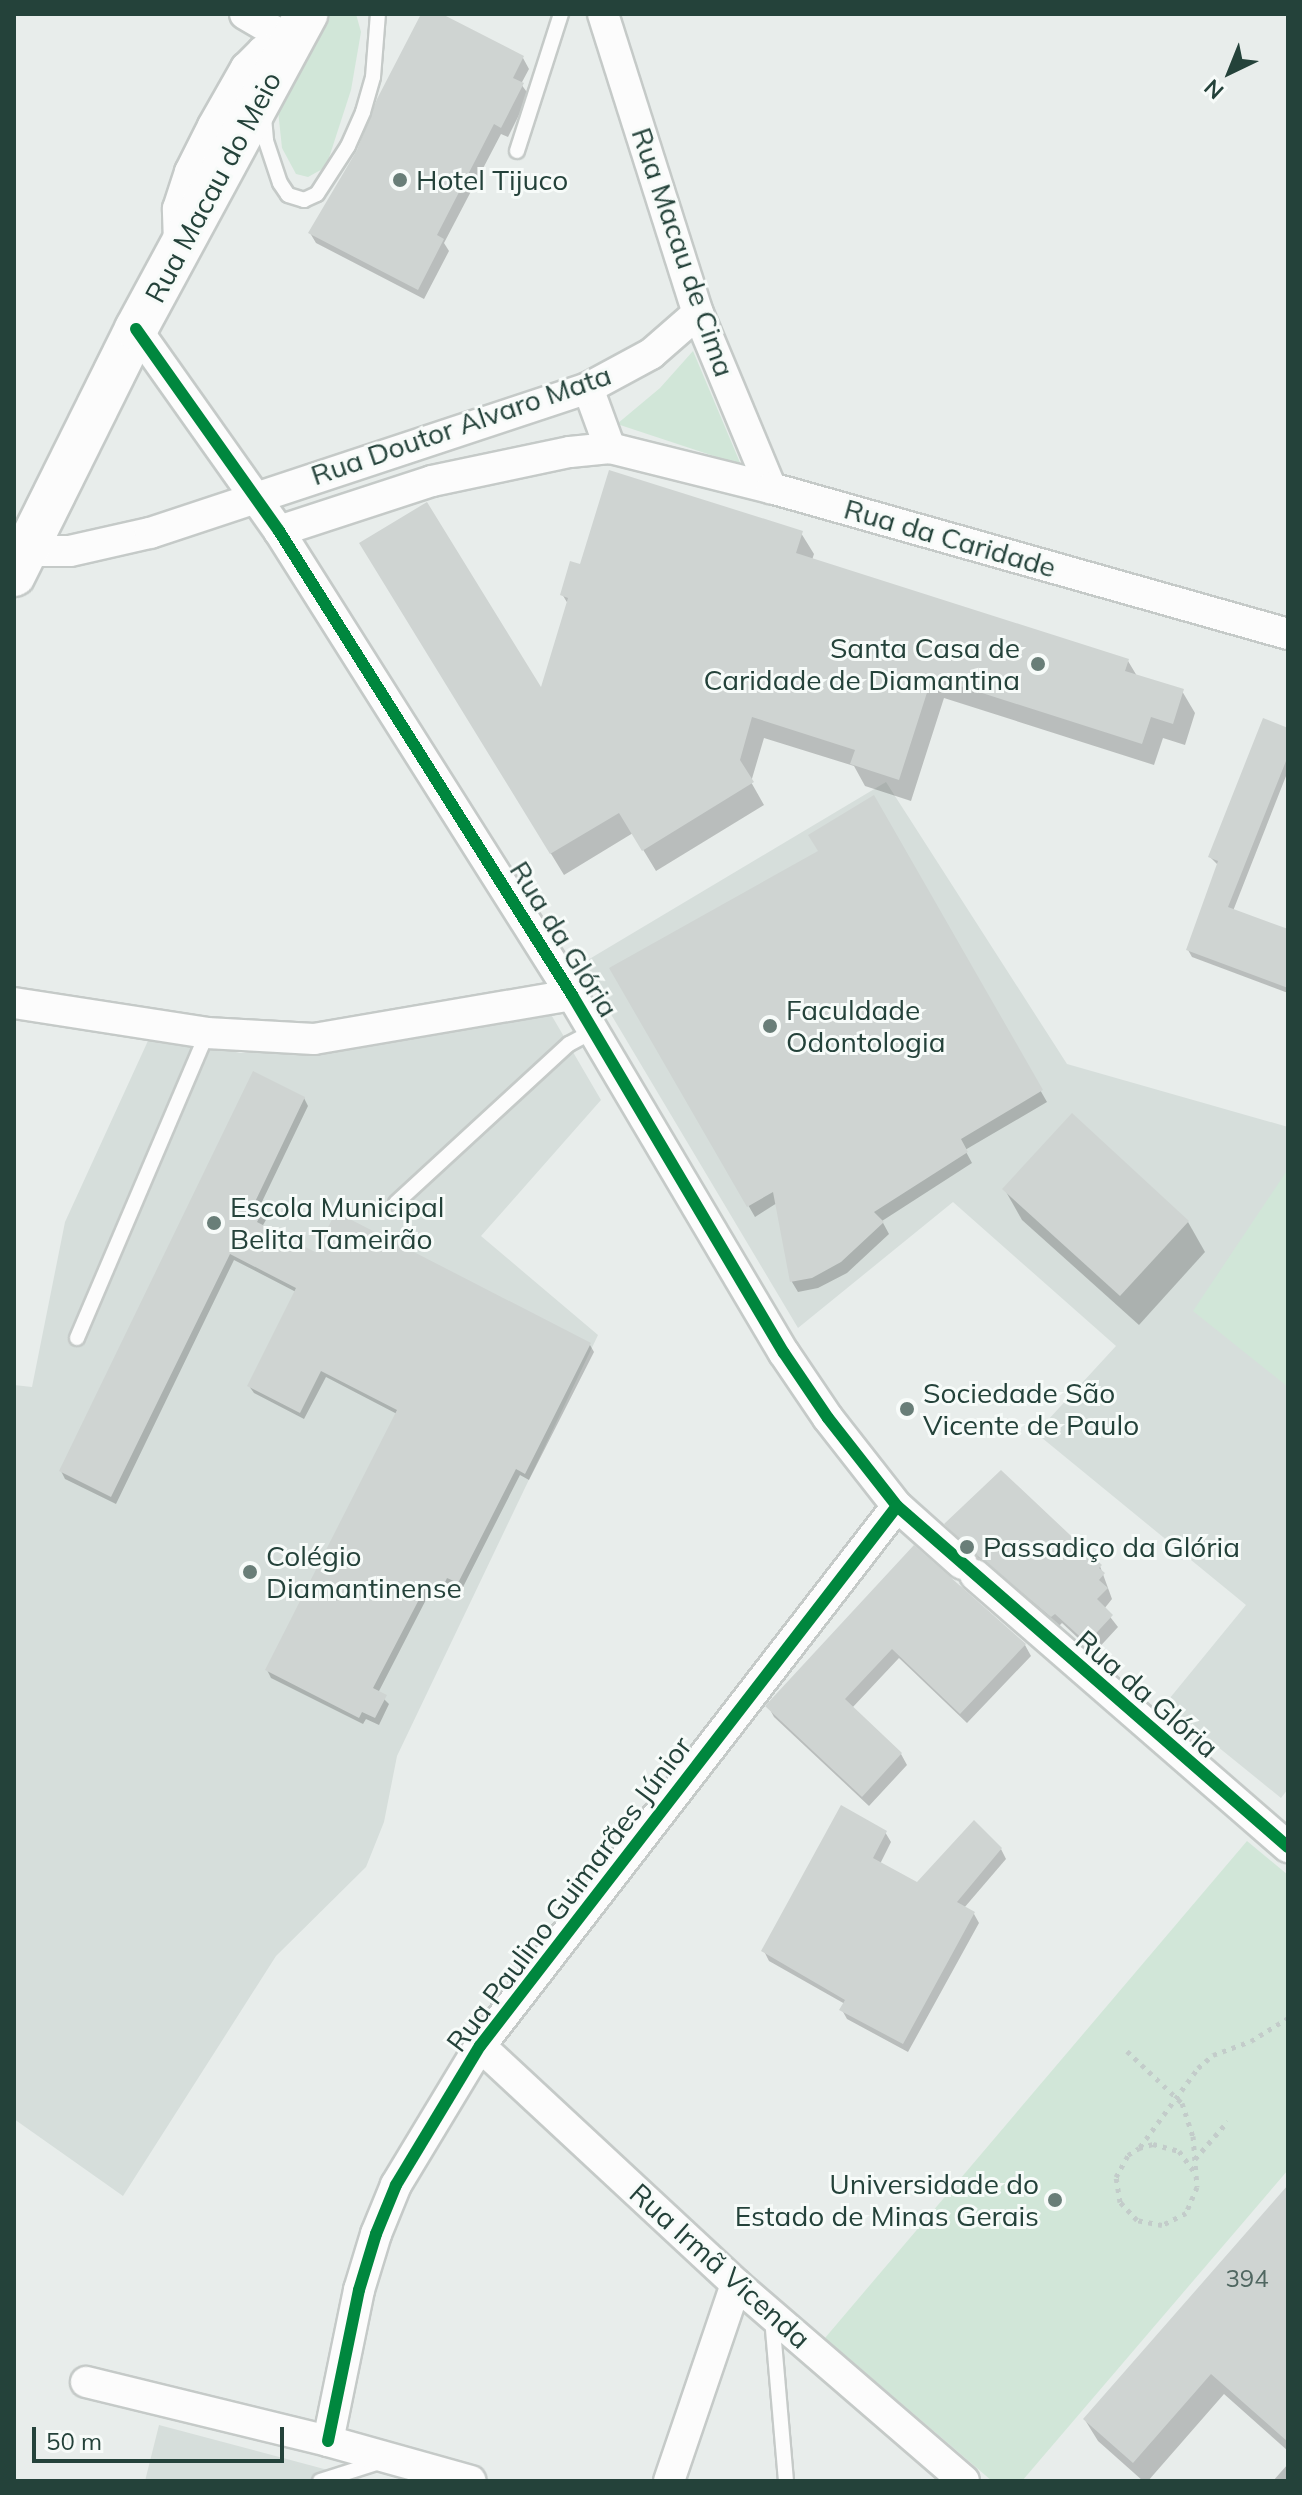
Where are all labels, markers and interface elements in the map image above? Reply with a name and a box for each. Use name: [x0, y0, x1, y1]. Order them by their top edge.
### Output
north arrow: [1190, 32, 1270, 112]
street label: Rua Macau do Meio: [138, 66, 288, 308]
text: N: [1198, 74, 1229, 105]
street label: Rua Macau de Cima: [625, 123, 741, 381]
place label: Hotel Tijuco: [416, 163, 568, 197]
marker: Hotel Tijuco: [391, 171, 409, 189]
street label: Rua Doutor Alvaro Mata: [307, 358, 615, 492]
street label: Rua da Caridade: [840, 492, 1060, 584]
place label: Santa Casa de Caridade de Diamantina: [704, 631, 1020, 697]
marker: Santa Casa de Caridade de Diamantina: [1027, 653, 1049, 675]
street label: Rua da Glória: [503, 855, 625, 1023]
place label: Faculdade Odontologia: [786, 993, 945, 1059]
marker: Faculdade Odontologia: [761, 1017, 779, 1035]
place label: Escola Municipal Belita Tameirão: [230, 1190, 445, 1256]
marker: Escola Municipal Belita Tameirão: [205, 1214, 223, 1232]
place label: Sociedade São Vicente de Paulo: [923, 1376, 1139, 1442]
marker: Sociedade São Vicente de Paulo: [898, 1400, 916, 1418]
place label: Passadiço da Glória: [983, 1530, 1240, 1564]
marker: Passadiço da Glória: [958, 1538, 976, 1556]
place label: Colégio Diamantinense: [266, 1539, 462, 1605]
marker: Colégio Diamantinense: [241, 1563, 259, 1581]
street label: Rua da Glória: [1069, 1623, 1225, 1765]
street label: Rua Paulino Guimarães Júnior: [439, 1730, 699, 2058]
place label: Universidade do Estado de Minas Gerais: [735, 2167, 1039, 2233]
street label: Rua Irmã Vicenda: [623, 2176, 817, 2356]
marker: Universidade do Estado de Minas Gerais: [1046, 2191, 1064, 2209]
house number: 394: [1225, 2265, 1269, 2293]
scale bar: [36, 2411, 288, 2461]
text: 50 m: [46, 2426, 102, 2456]

